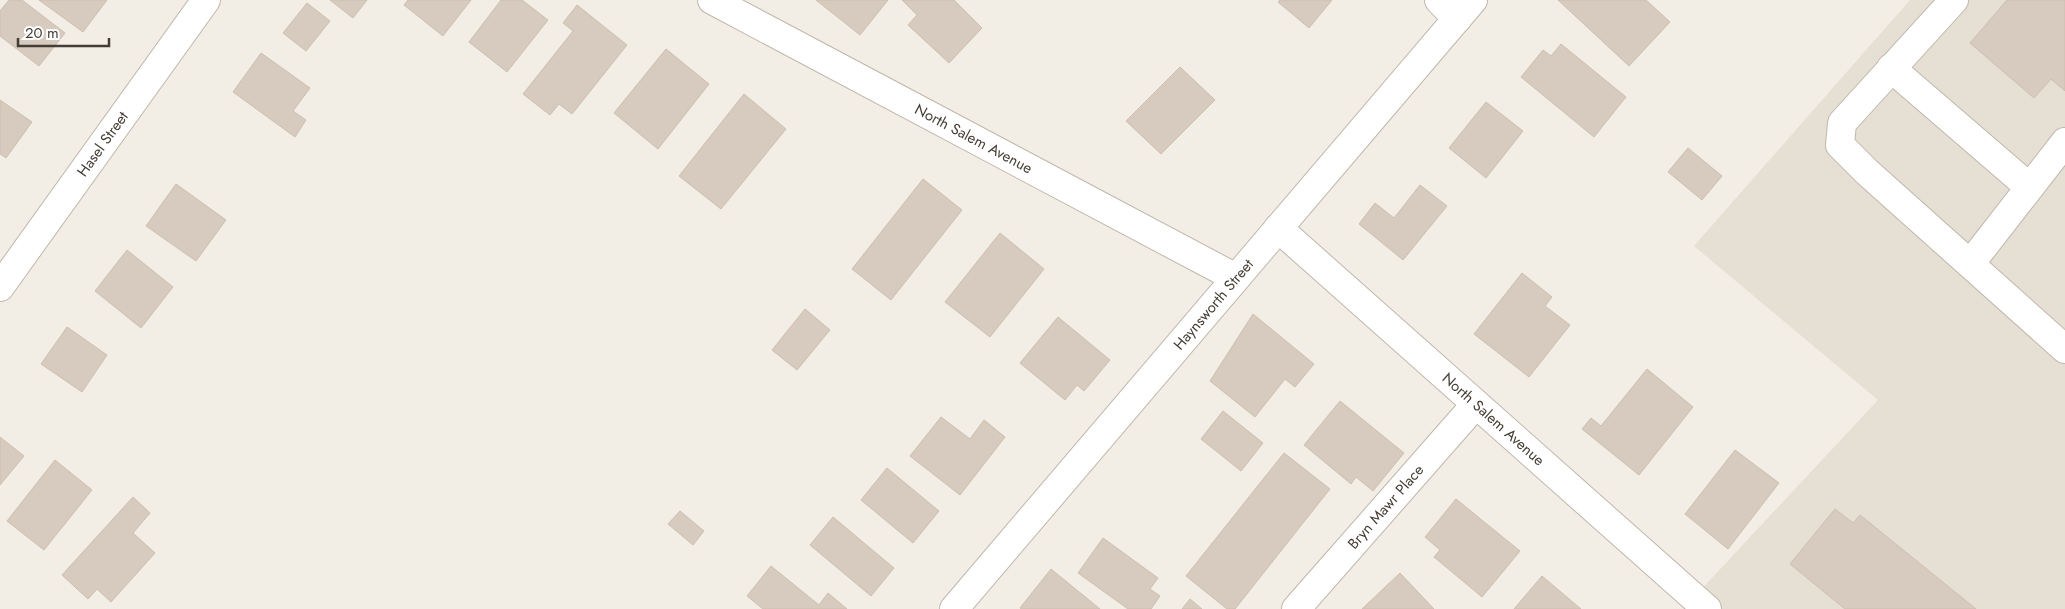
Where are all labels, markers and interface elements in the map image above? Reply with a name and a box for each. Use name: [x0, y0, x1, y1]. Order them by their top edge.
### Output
scale bar: [18, 15, 109, 47]
text: 20 m: [25, 22, 59, 44]
street label: North Salem Avenue: [911, 98, 1037, 179]
street label: Hasel Street: [72, 107, 134, 181]
street label: Haynsworth Street: [1168, 254, 1259, 355]
street label: North Salem Avenue: [1437, 368, 1550, 471]
street label: Bryn Mawr Place: [1343, 460, 1429, 554]

